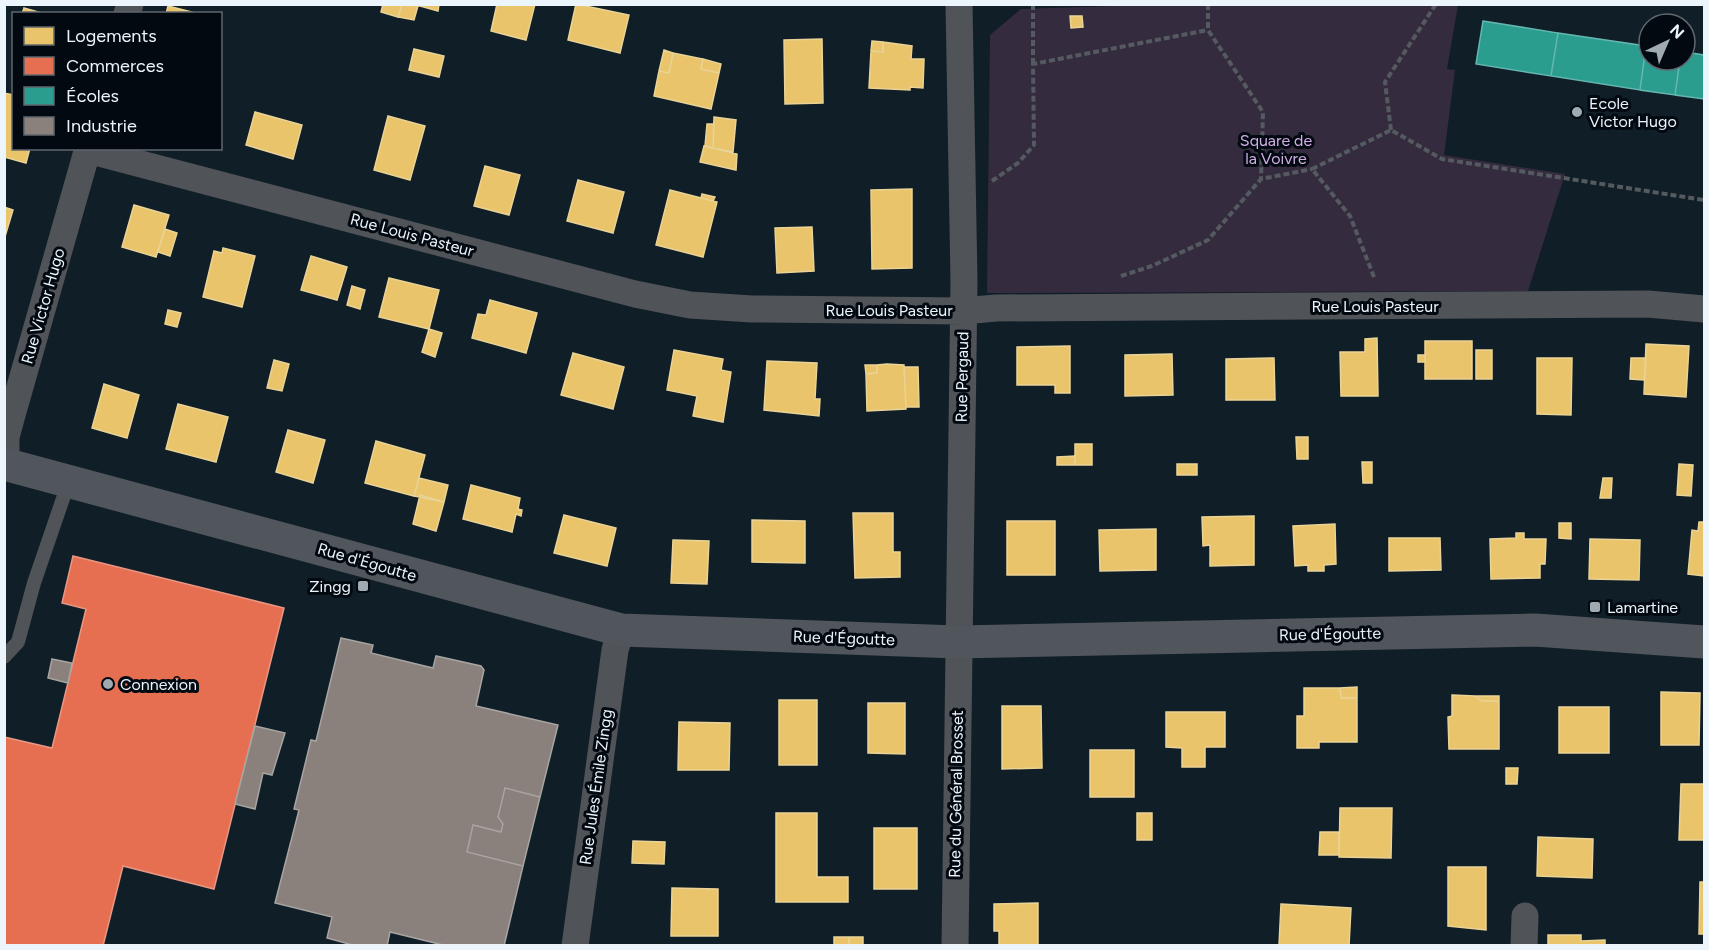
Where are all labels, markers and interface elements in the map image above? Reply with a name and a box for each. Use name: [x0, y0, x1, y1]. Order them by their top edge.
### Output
legend: [12, 12, 222, 150]
north arrow: [1637, 12, 1697, 72]
text: N: [1666, 20, 1688, 43]
text: Logements: [66, 25, 157, 47]
text: Commerces: [66, 55, 164, 77]
text: Écoles: [66, 85, 119, 107]
place label: Ecole Victor Hugo: [1589, 94, 1677, 131]
marker: Ecole Victor Hugo: [1570, 105, 1584, 119]
text: Industrie: [66, 115, 137, 137]
park label: Square de la Voivre: [1240, 131, 1312, 168]
street label: Rue Louis Pasteur: [348, 209, 476, 261]
street label: Rue Victor Hugo: [17, 246, 69, 366]
street label: Rue Louis Pasteur: [1311, 297, 1439, 316]
street label: Rue Louis Pasteur: [825, 301, 953, 320]
street label: Rue Pergaud: [952, 331, 972, 423]
street label: Rue d'Égoutte: [315, 539, 419, 585]
place label: Zingg: [309, 577, 351, 596]
marker: Zingg: [356, 579, 370, 593]
place label: Lamartine: [1607, 598, 1678, 617]
marker: Lamartine: [1588, 600, 1602, 614]
street label: Rue d'Égoutte: [1279, 624, 1381, 644]
street label: Rue d'Égoutte: [793, 627, 896, 649]
place label: Connexion: [120, 675, 197, 694]
marker: Connexion: [101, 677, 115, 691]
street label: Rue Jules Émile Zingg: [576, 708, 616, 866]
street label: Rue du Général Brosset: [945, 710, 967, 878]

